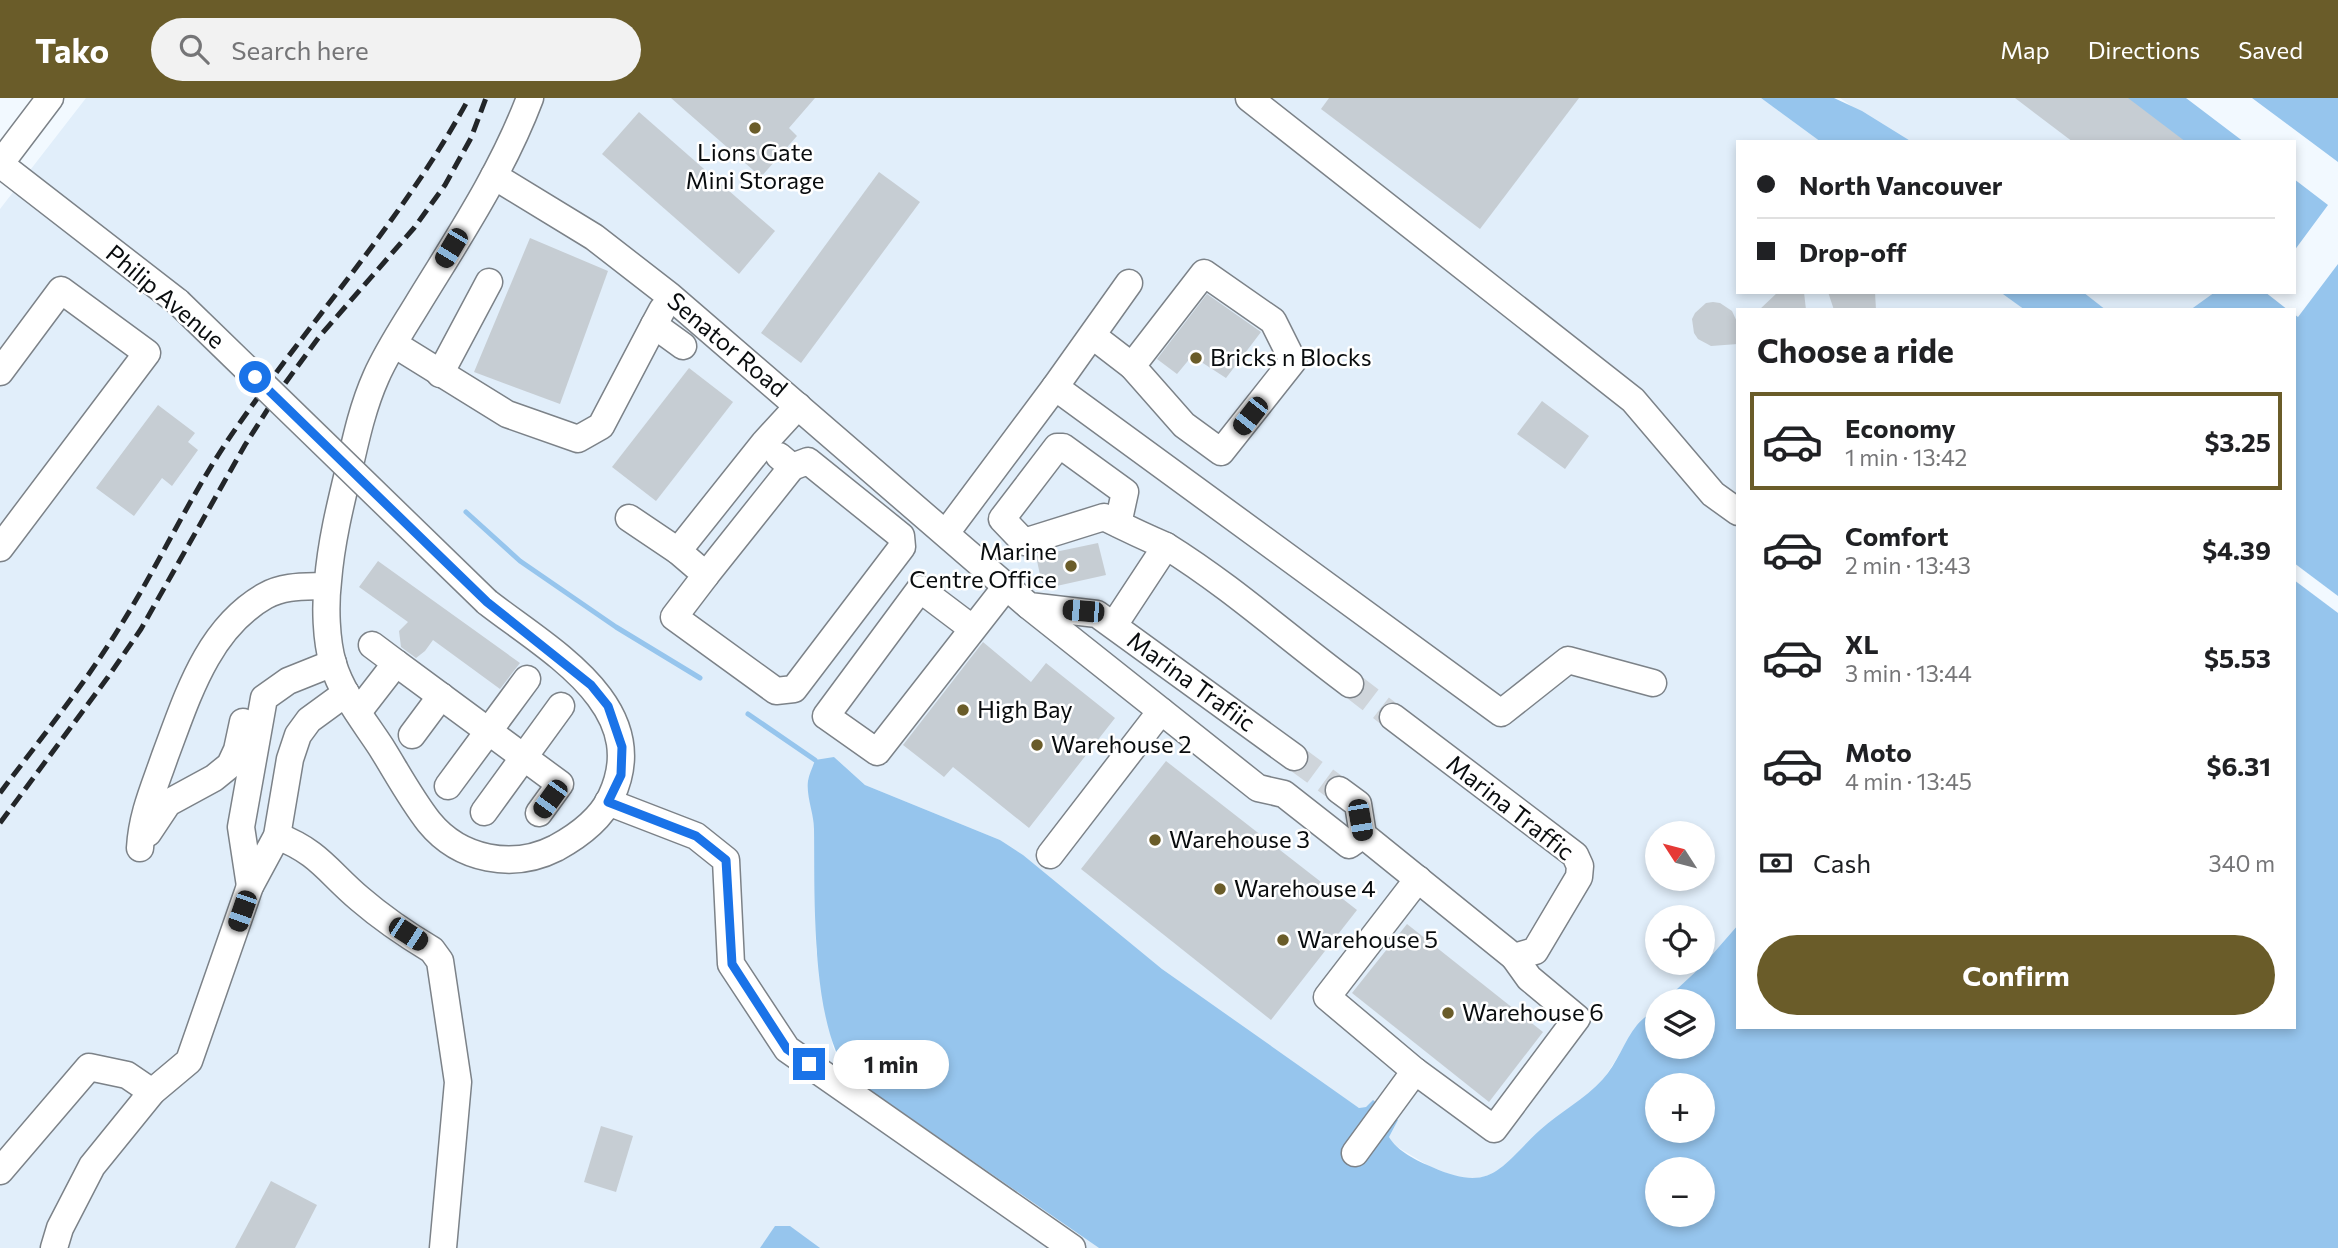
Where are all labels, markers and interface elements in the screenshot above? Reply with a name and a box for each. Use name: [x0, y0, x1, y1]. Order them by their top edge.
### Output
search box: [151, 18, 641, 81]
text: Tako: [35, 29, 109, 70]
icon: search: [175, 30, 213, 68]
text: Search here: [231, 34, 369, 65]
text: Map: [2000, 35, 2050, 64]
text: Directions: [2088, 35, 2200, 64]
text: Saved: [2238, 35, 2303, 64]
marker: Lions Gate Mini Storage: [747, 120, 763, 136]
place label: Lions Gate Mini Storage: [686, 137, 824, 194]
text: North Vancouver: [1799, 169, 2002, 200]
car: [432, 225, 471, 271]
text: Drop-off: [1799, 236, 1906, 267]
street label: Philip Avenue: [101, 238, 231, 354]
street label: Senator Road: [662, 285, 794, 402]
text: Choose a ride: [1757, 330, 1954, 370]
place label: Bricks n Blocks: [1210, 342, 1372, 371]
marker: Bricks n Blocks: [1188, 350, 1204, 366]
route start: [239, 361, 271, 393]
car: [1229, 393, 1272, 439]
icon: car: [1761, 410, 1824, 473]
text: Economy: [1845, 412, 1956, 443]
text: $3.25: [2204, 426, 2271, 457]
text: 1 min · 13:42: [1845, 443, 1967, 471]
icon: car: [1761, 518, 1824, 581]
text: Comfort: [1845, 520, 1948, 551]
text: $4.39: [2202, 534, 2271, 565]
place label: Marine Centre Office: [909, 536, 1057, 593]
text: 2 min · 13:43: [1845, 551, 1971, 579]
marker: Marine Centre Office: [1063, 558, 1079, 574]
car: [1062, 599, 1105, 623]
street label: Marina Trafiic: [1122, 625, 1261, 737]
icon: car: [1761, 626, 1824, 689]
text: XL: [1845, 628, 1879, 659]
text: $5.53: [2204, 642, 2271, 673]
text: 3 min · 13:44: [1845, 659, 1972, 687]
place label: High Bay: [977, 694, 1073, 723]
marker: High Bay: [955, 702, 971, 718]
place label: Warehouse 2: [1051, 729, 1192, 758]
icon: car: [1761, 734, 1824, 797]
text: Moto: [1845, 736, 1912, 767]
marker: Warehouse 2: [1029, 737, 1045, 753]
street label: Marina Traffic: [1441, 748, 1580, 866]
text: $6.31: [2207, 750, 2271, 781]
text: 4 min · 13:45: [1845, 767, 1972, 795]
car: [530, 776, 571, 822]
car: [1347, 797, 1374, 843]
north arrow: [1645, 821, 1715, 891]
map controls: [1645, 821, 1715, 1227]
place label: Warehouse 3: [1169, 824, 1310, 853]
marker: Warehouse 3: [1147, 832, 1163, 848]
icon: cash: [1757, 844, 1795, 882]
text: Cash: [1813, 847, 1871, 878]
text: 340 m: [2209, 849, 2275, 877]
place label: Warehouse 4: [1234, 873, 1376, 902]
marker: Warehouse 4: [1212, 881, 1228, 897]
car: [226, 888, 259, 934]
button: locate: [1645, 905, 1715, 975]
car: [385, 914, 432, 954]
place label: Warehouse 5: [1297, 924, 1438, 953]
marker: Warehouse 5: [1275, 932, 1291, 948]
button: Confirm: [1757, 935, 2275, 1015]
button: layers: [1645, 989, 1715, 1059]
place label: Warehouse 6: [1462, 997, 1604, 1026]
marker: Warehouse 6: [1440, 1005, 1456, 1021]
callout: 1 min: [834, 1040, 949, 1088]
route end: [793, 1048, 825, 1080]
text: 1 min: [864, 1050, 918, 1078]
button: +: [1645, 1073, 1715, 1143]
button: −: [1645, 1157, 1715, 1227]

